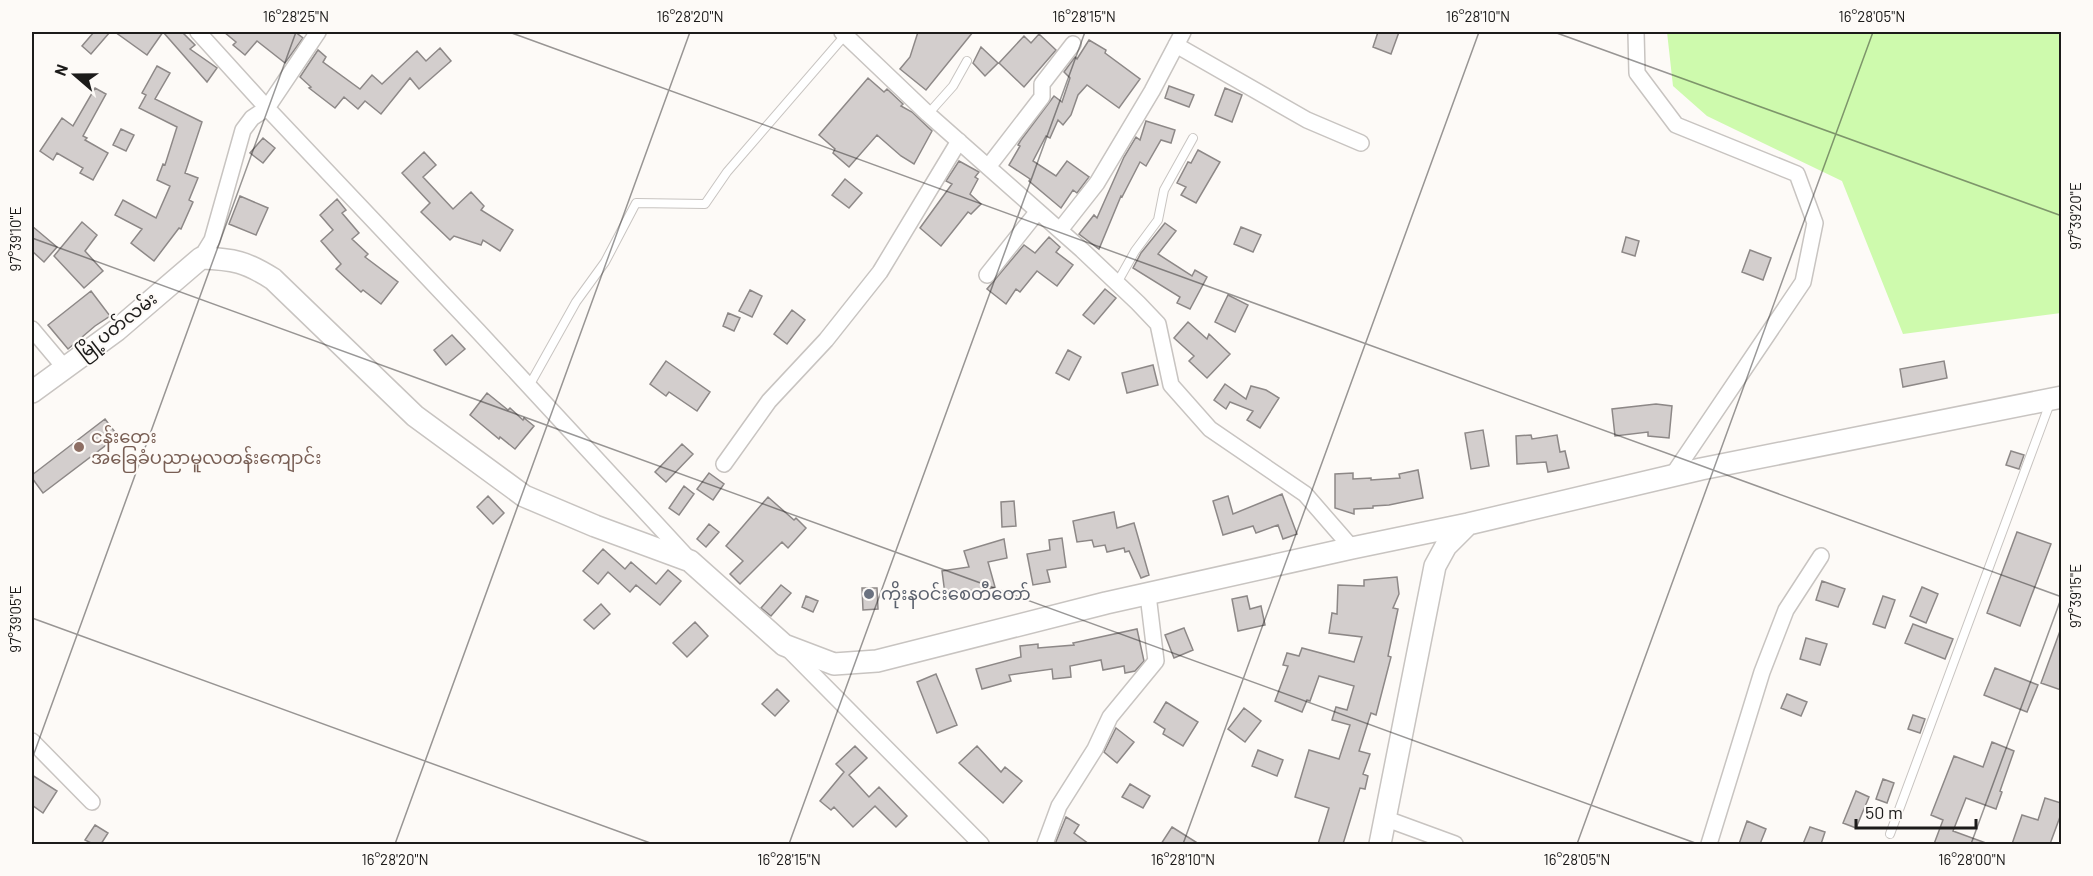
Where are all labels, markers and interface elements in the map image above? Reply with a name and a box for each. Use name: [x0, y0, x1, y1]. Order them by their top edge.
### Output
text: 16°28'25"N: [263, 7, 329, 25]
text: 16°28'20"N: [656, 7, 724, 25]
text: 16°28'15"N: [1052, 7, 1116, 25]
text: 16°28'10"N: [1446, 7, 1510, 25]
text: 16°28'05"N: [1839, 7, 1905, 25]
north arrow: [45, 45, 105, 105]
text: N: [50, 61, 71, 78]
text: 97°39'20"E: [2066, 182, 2084, 250]
text: 97°39'10"E: [6, 207, 24, 271]
street label: မြို့ပတ်လမ်း: [71, 285, 164, 367]
place label: ငန်းတေး အခြေခံပညာမူလတန်းကျောင်း: [91, 424, 321, 473]
marker: ငန်းတေး အခြေခံပညာမူလတန်းကျောင်း: [72, 440, 86, 454]
text: 97°39'15"E: [2066, 564, 2084, 628]
place label: ကိုးနဝင်းစေတီတော်: [881, 580, 1031, 609]
text: 97°39'05"E: [6, 585, 24, 653]
marker: ကိုးနဝင်းစေတီတော်: [862, 587, 876, 601]
scale bar: [1856, 792, 1976, 830]
text: 50 m: [1865, 801, 1903, 823]
text: 16°28'20"N: [361, 850, 429, 868]
text: 16°28'15"N: [757, 850, 821, 868]
text: 16°28'10"N: [1151, 850, 1215, 868]
text: 16°28'05"N: [1544, 850, 1610, 868]
text: 16°28'00"N: [1938, 850, 2006, 868]

